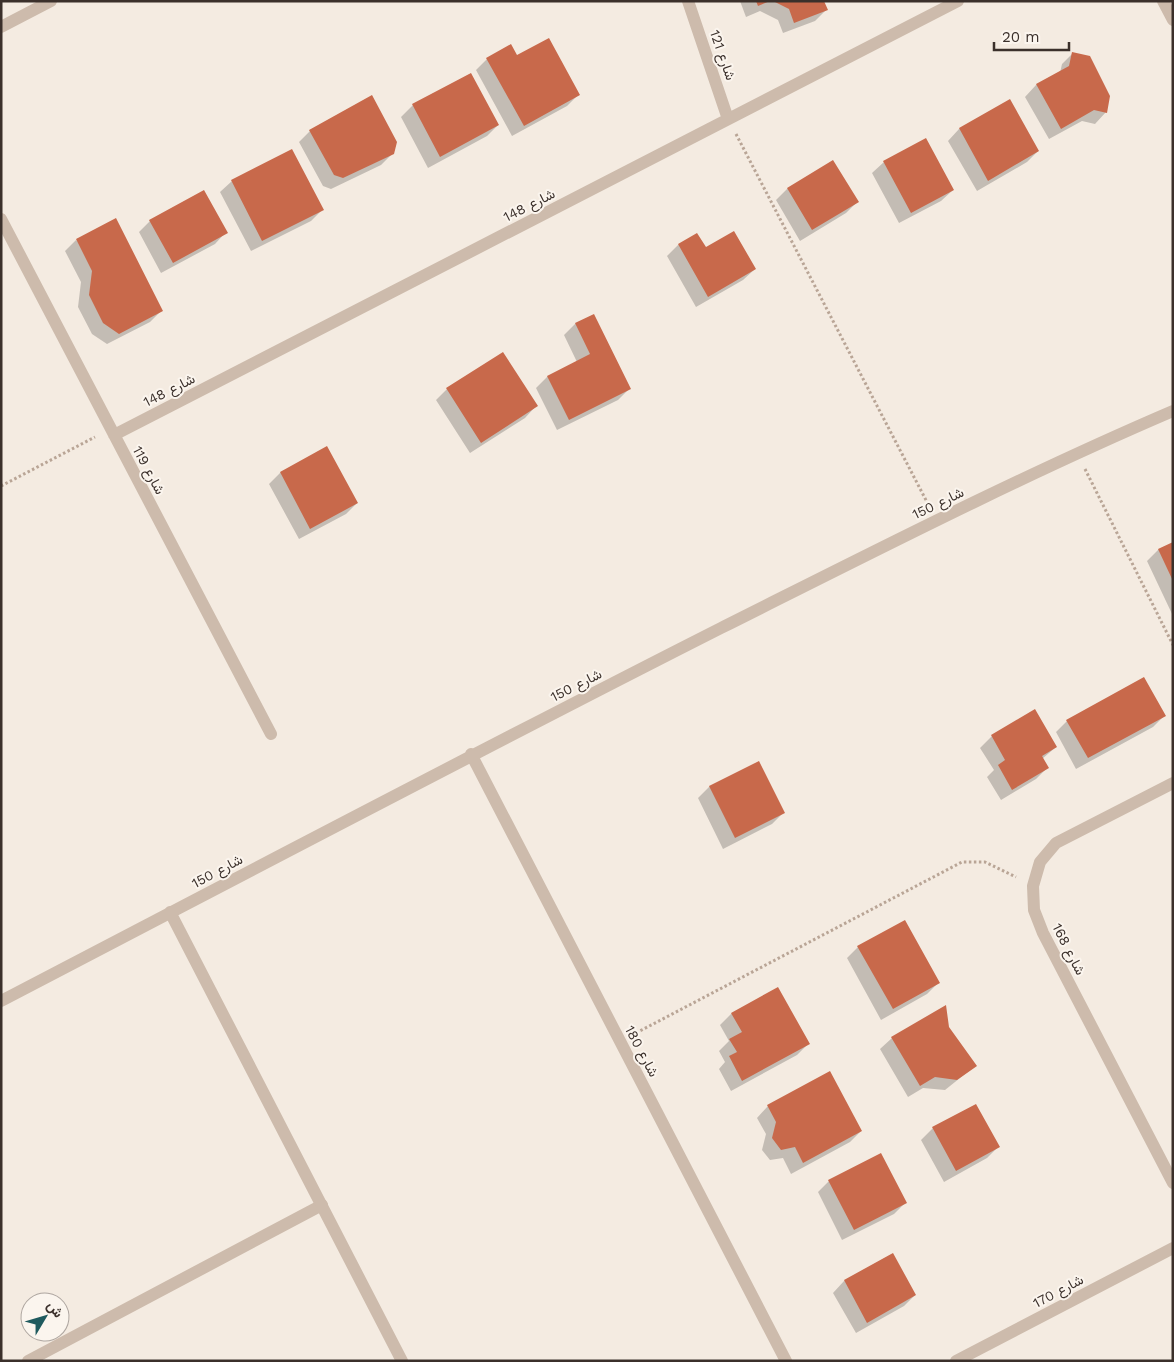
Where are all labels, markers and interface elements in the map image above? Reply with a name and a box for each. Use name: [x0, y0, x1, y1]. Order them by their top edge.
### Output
scale bar: [994, 20, 1069, 52]
street label: شارع 121: [704, 28, 739, 83]
text: 20 m: [1002, 28, 1040, 46]
street label: شارع 148: [501, 185, 559, 227]
street label: شارع 148: [141, 370, 199, 412]
street label: شارع 119: [127, 443, 168, 498]
street label: شارع 150: [910, 484, 968, 525]
street label: شارع 150: [548, 665, 606, 707]
street label: شارع 150: [189, 851, 247, 894]
street label: شارع 168: [1047, 921, 1089, 979]
street label: شارع 180: [619, 1023, 662, 1081]
street label: شارع 170: [1030, 1271, 1087, 1314]
north arrow: [20, 1292, 70, 1342]
text: ش: [43, 1297, 67, 1321]

